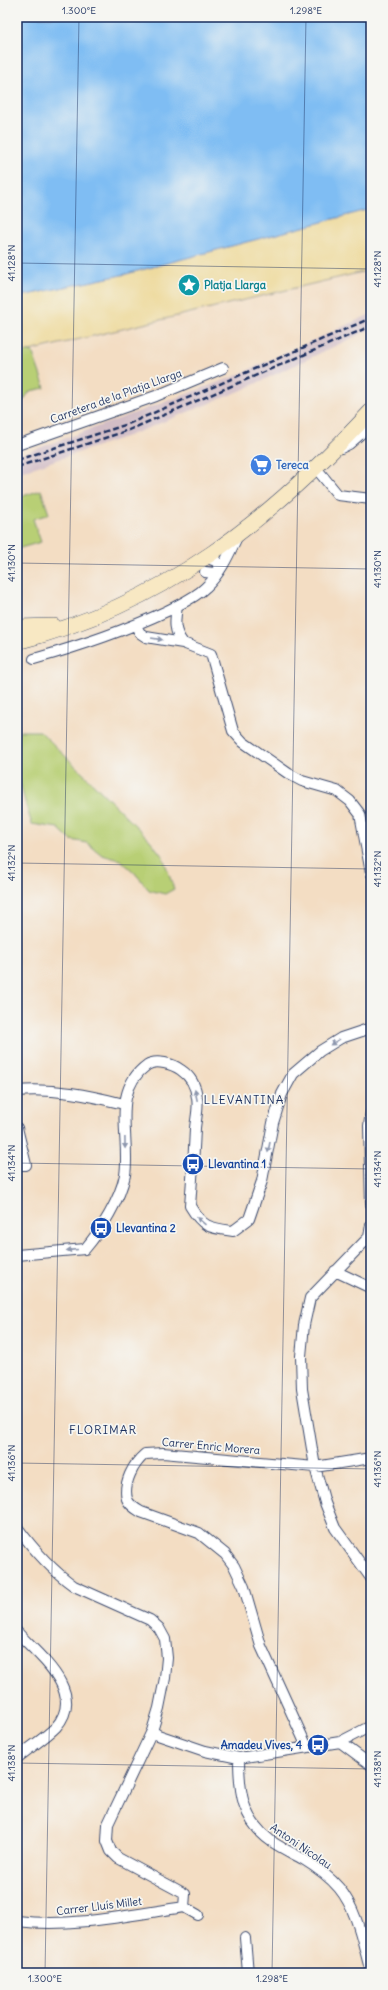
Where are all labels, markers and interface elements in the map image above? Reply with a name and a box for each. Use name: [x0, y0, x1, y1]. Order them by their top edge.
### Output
text: 1.300°E: [62, 4, 96, 17]
text: 1.298°E: [290, 4, 322, 17]
text: 41.128°N: [5, 245, 18, 281]
text: 41.128°N: [371, 251, 384, 287]
place icon: Platja Llarga: [176, 272, 202, 298]
place label: Platja Llarga: [204, 278, 267, 293]
street label: Carretera de la Platja Llarga: [48, 366, 184, 426]
supermarket icon: Tereca: [248, 452, 274, 478]
place label: Tereca: [276, 458, 310, 472]
text: 41.130°N: [5, 544, 18, 582]
text: 41.130°N: [371, 550, 384, 588]
one-way arrow: [151, 636, 163, 642]
text: 41.132°N: [5, 845, 18, 881]
text: 41.132°N: [371, 851, 384, 887]
one-way arrow: [329, 1038, 341, 1045]
one-way arrow: [192, 1089, 198, 1102]
district label: LLEVANTINA: [204, 1092, 284, 1107]
one-way arrow: [122, 1137, 128, 1150]
one-way arrow: [265, 1140, 271, 1153]
text: 41.134°N: [5, 1145, 18, 1182]
bus stop icon: Llevantina 1: [180, 1151, 206, 1177]
text: 41.134°N: [371, 1151, 384, 1188]
place label: Llevantina 1: [208, 1157, 266, 1171]
bus stop icon: Llevantina 2: [88, 1215, 114, 1241]
one-way arrow: [196, 1216, 207, 1225]
place label: Llevantina 2: [116, 1221, 176, 1235]
one-way arrow: [66, 1247, 78, 1253]
district label: FLORIMAR: [69, 1422, 137, 1437]
street label: Carrer Enric Morera: [161, 1435, 261, 1457]
text: 41.136°N: [5, 1445, 18, 1482]
text: 41.136°N: [371, 1451, 384, 1488]
bus stop icon: Amadeu Vives, 4: [305, 1732, 331, 1758]
place label: Amadeu Vives, 4: [221, 1738, 303, 1752]
text: 41.138°N: [5, 1745, 18, 1781]
text: 41.138°N: [371, 1751, 384, 1787]
street label: Antoni Nicolau: [267, 1820, 335, 1872]
street label: Carrer Lluís Millet: [55, 1894, 143, 1918]
text: 1.300°E: [28, 1972, 62, 1985]
text: 1.298°E: [256, 1972, 288, 1985]

